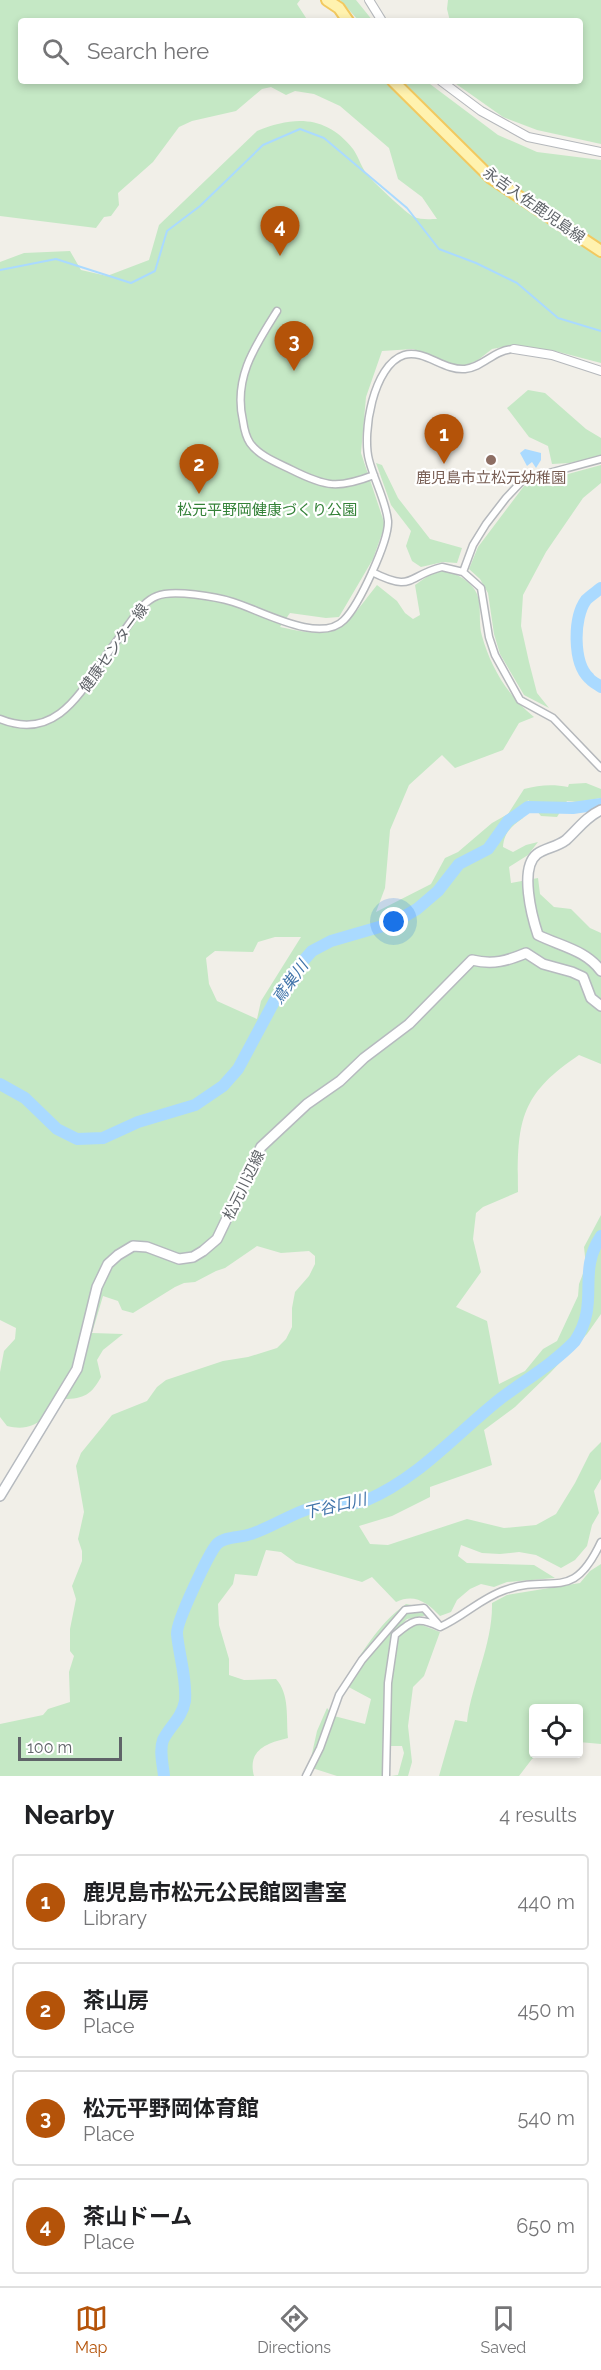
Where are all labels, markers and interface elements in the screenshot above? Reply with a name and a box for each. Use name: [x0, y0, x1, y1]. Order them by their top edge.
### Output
search box: [18, 18, 583, 84]
icon: search: [39, 35, 72, 68]
text: Search here: [87, 38, 209, 64]
street label: 永吉入佐鹿児島線: [480, 163, 588, 247]
pin: 4: [260, 206, 300, 256]
pin: 3: [274, 322, 314, 371]
pin: 1: [424, 414, 464, 464]
pin: 2: [180, 444, 218, 494]
marker: 鹿児島市立松元幼稚園: [484, 453, 498, 467]
place label: 鹿児島市立松元幼稚園: [416, 469, 566, 487]
park label: 松元平野岡健康づくり公園: [177, 501, 357, 519]
street label: 健康センター線: [76, 600, 152, 696]
your location: [379, 907, 408, 936]
water label: 鳶巣川: [268, 955, 313, 1007]
street label: 松元川辺線: [219, 1147, 269, 1223]
water label: 下谷口川: [302, 1489, 370, 1522]
map controls: [529, 1704, 583, 1758]
button: locate: [529, 1704, 583, 1758]
scale bar: [18, 1734, 122, 1762]
text: 100 m: [27, 1738, 72, 1757]
text: Nearby: [24, 1800, 114, 1830]
text: 4 results: [499, 1803, 577, 1827]
text: 鹿児島市松元公民館図書室: [83, 1879, 347, 1905]
text: 1: [41, 1890, 50, 1914]
text: 440 m: [517, 1890, 575, 1914]
text: Library: [83, 1906, 147, 1930]
text: 茶山房: [83, 1987, 149, 2013]
text: 2: [40, 1998, 51, 2022]
text: 450 m: [517, 1998, 575, 2022]
text: Place: [83, 2014, 134, 2038]
text: 松元平野岡体育館: [83, 2095, 259, 2121]
text: 3: [40, 2106, 51, 2130]
text: 540 m: [517, 2106, 575, 2130]
text: Place: [83, 2122, 134, 2146]
text: 茶山ドーム: [83, 2203, 192, 2229]
text: 4: [40, 2214, 51, 2238]
text: 650 m: [516, 2214, 575, 2238]
text: Place: [83, 2230, 134, 2254]
tab: Map: [75, 2302, 108, 2357]
tab: Directions: [257, 2302, 331, 2357]
tab: Saved: [480, 2302, 526, 2357]

